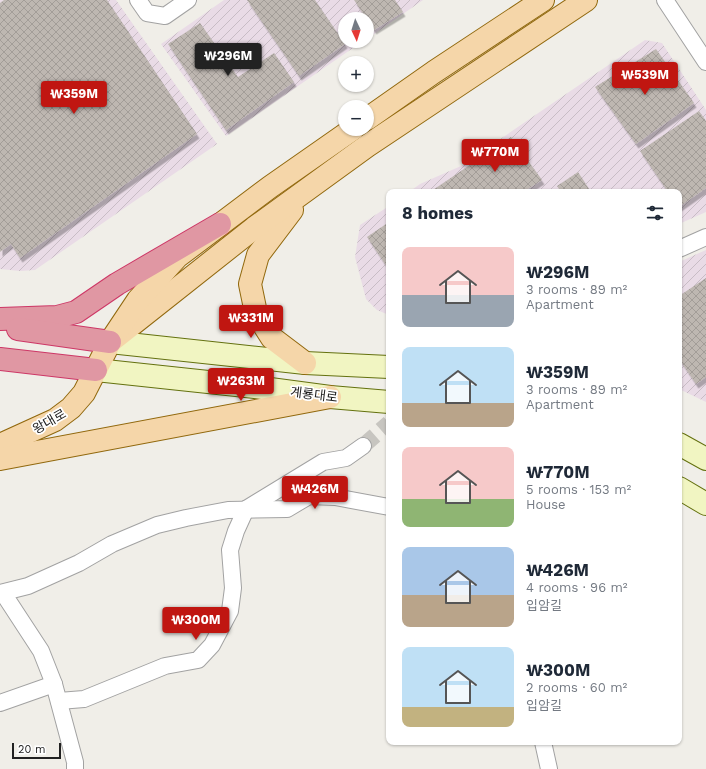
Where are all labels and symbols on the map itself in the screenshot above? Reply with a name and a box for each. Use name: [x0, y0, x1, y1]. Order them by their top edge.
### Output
north arrow: [338, 12, 374, 48]
pin: ₩296M: [200, 43, 256, 77]
pin: ₩539M: [617, 62, 673, 96]
pin: ₩359M: [46, 81, 102, 115]
pin: ₩770M: [467, 139, 523, 173]
pin: ₩331M: [223, 305, 279, 339]
pin: ₩263M: [213, 368, 269, 402]
street label: 계룡대로: [289, 384, 339, 405]
street label: 왕대로: [30, 406, 69, 437]
pin: ₩426M: [287, 476, 343, 510]
pin: ₩300M: [168, 607, 224, 641]
scale bar: [12, 741, 61, 760]

